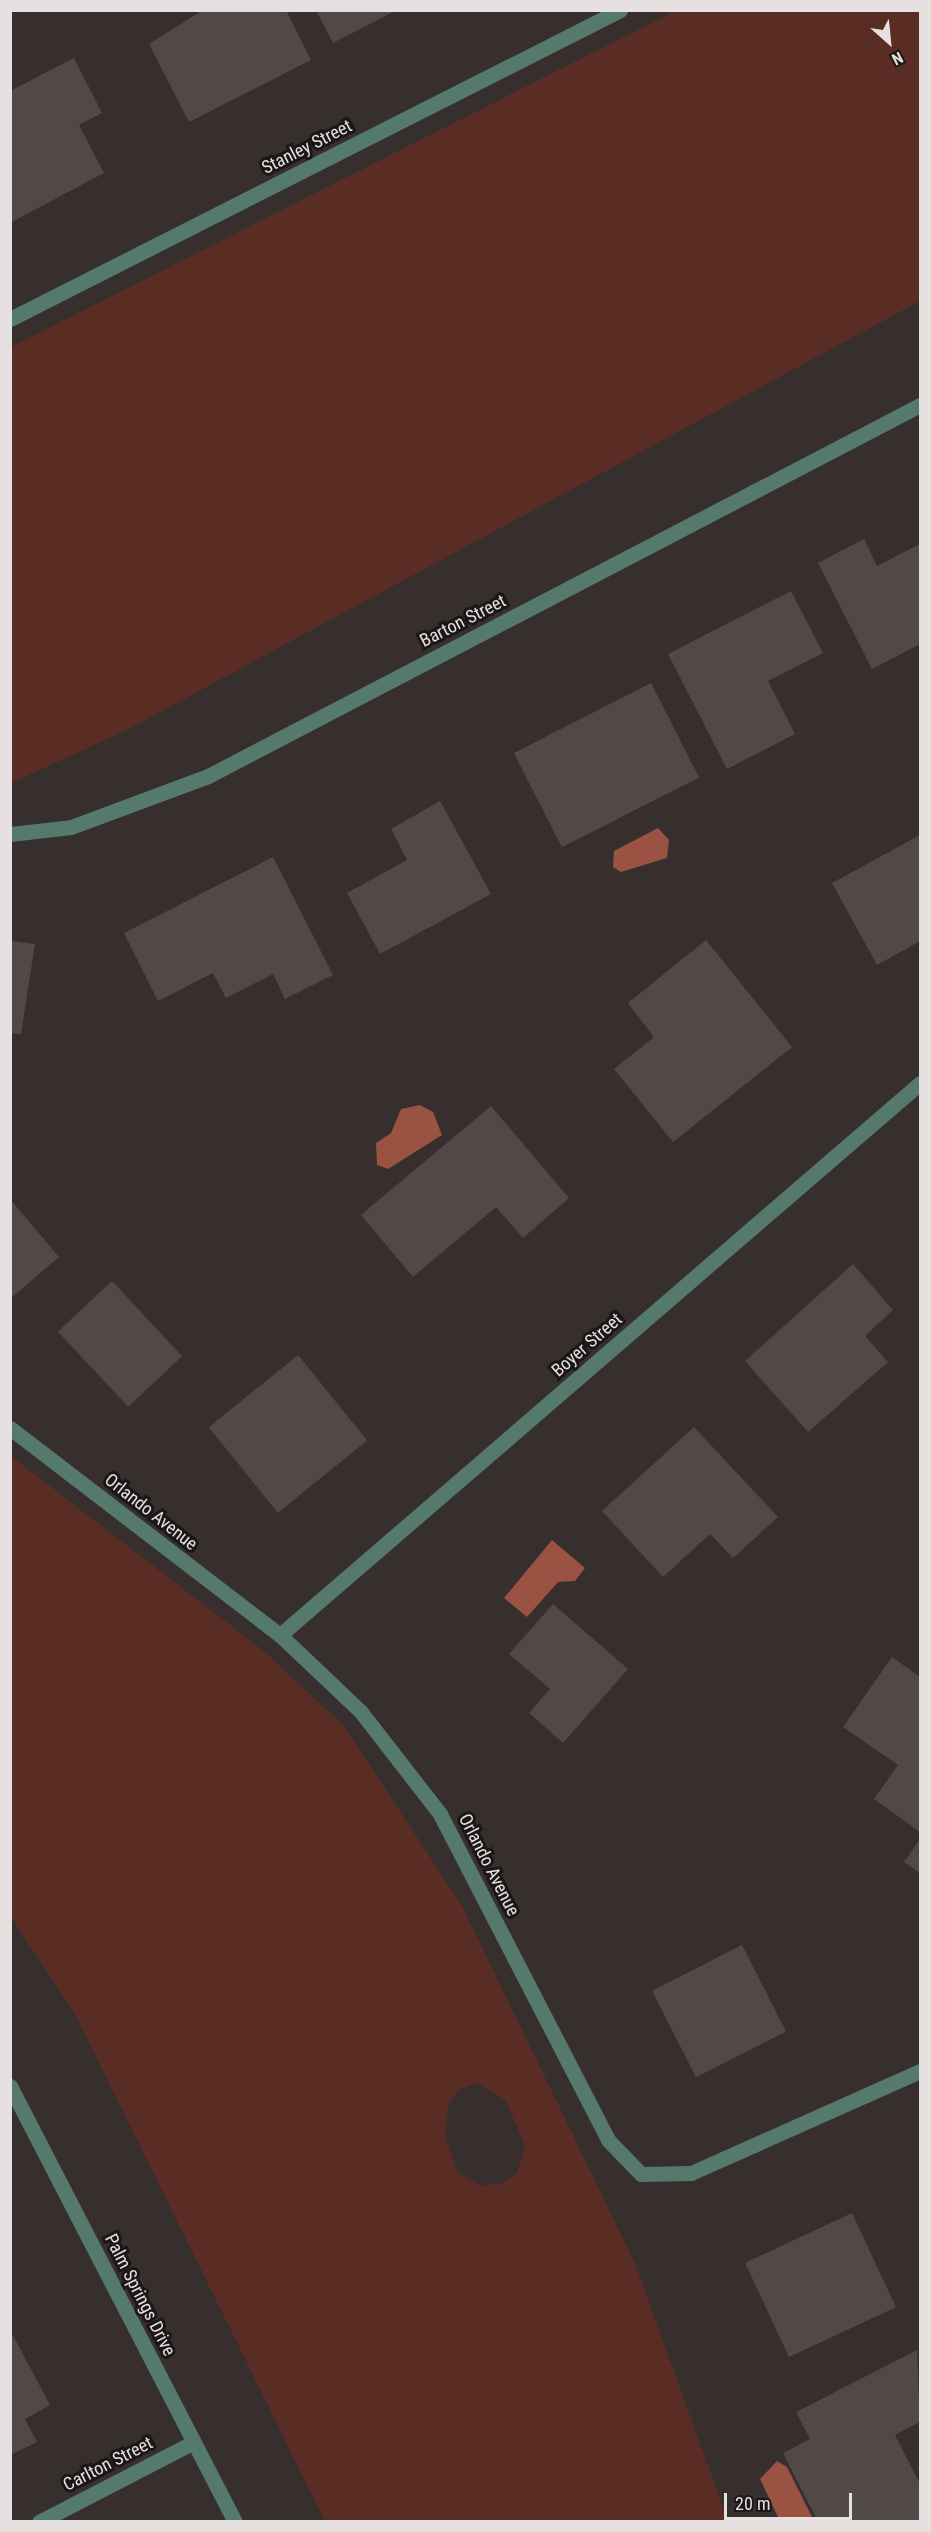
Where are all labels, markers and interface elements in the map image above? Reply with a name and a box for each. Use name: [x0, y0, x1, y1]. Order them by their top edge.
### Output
north arrow: [859, 12, 919, 72]
text: N: [889, 48, 906, 69]
street label: Stanley Street: [258, 115, 356, 179]
street label: Barton Street: [416, 590, 510, 652]
street label: Boyer Street: [547, 1309, 627, 1381]
street label: Orlando Avenue: [100, 1469, 202, 1555]
street label: Orlando Avenue: [454, 1810, 524, 1920]
street label: Palm Springs Drive: [100, 2230, 180, 2360]
street label: Carlton Street: [60, 2432, 156, 2496]
scale bar: [727, 2481, 854, 2519]
text: 20 m: [735, 2493, 770, 2514]

